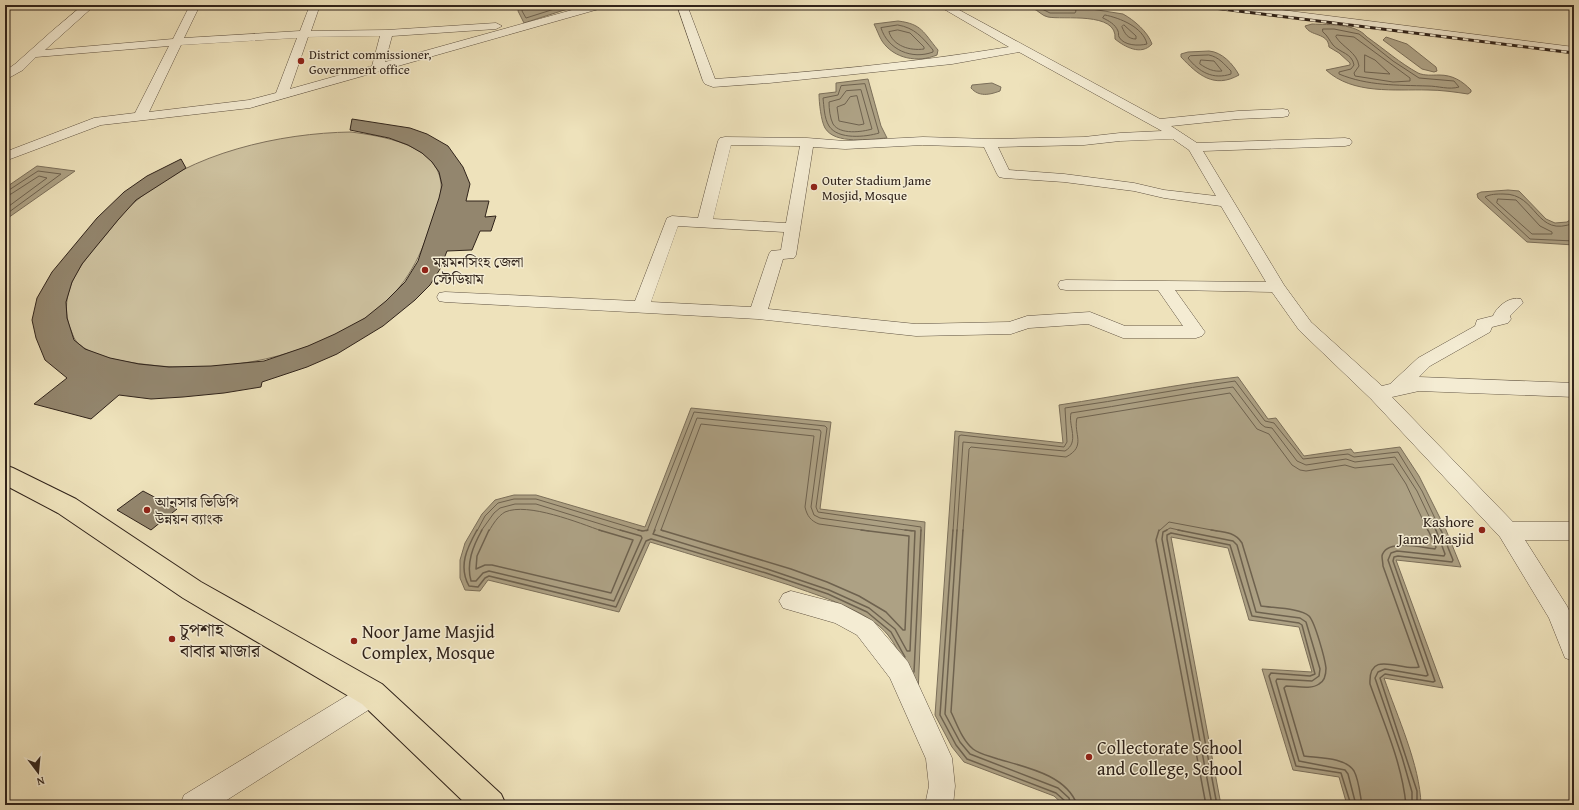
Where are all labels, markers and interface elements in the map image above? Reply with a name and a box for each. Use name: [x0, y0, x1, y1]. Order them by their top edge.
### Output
place label: District commissioner, Government office: [309, 45, 431, 79]
marker: District commissioner, Government office: [296, 56, 306, 66]
place label: Outer Stadium Jame Mosjid, Mosque: [822, 171, 931, 205]
marker: Outer Stadium Jame Mosjid, Mosque: [809, 182, 819, 192]
place label: ময়মনসিংহ জেলা স্টেডিয়াম: [432, 251, 524, 289]
marker: ময়মনসিংহ জেলা স্টেডিয়াম: [420, 265, 430, 275]
place label: আনসার ভিডিপি উন্নয়ন ব্যাংক: [154, 491, 239, 529]
marker: আনসার ভিডিপি উন্নয়ন ব্যাংক: [142, 505, 152, 515]
place label: Kashore Jame Masjid: [1396, 511, 1474, 549]
marker: Kashore Jame Masjid: [1477, 525, 1487, 535]
place label: চুপশাহ বাবার মাজার: [179, 616, 261, 664]
place label: Noor Jame Masjid Complex, Mosque: [362, 618, 495, 666]
marker: চুপশাহ বাবার মাজার: [167, 634, 177, 644]
marker: Noor Jame Masjid Complex, Mosque: [349, 636, 359, 646]
place label: Collectorate School and College, School: [1097, 734, 1243, 782]
north arrow: [18, 752, 58, 792]
marker: Collectorate School and College, School: [1084, 752, 1094, 762]
text: N: [34, 773, 46, 790]

